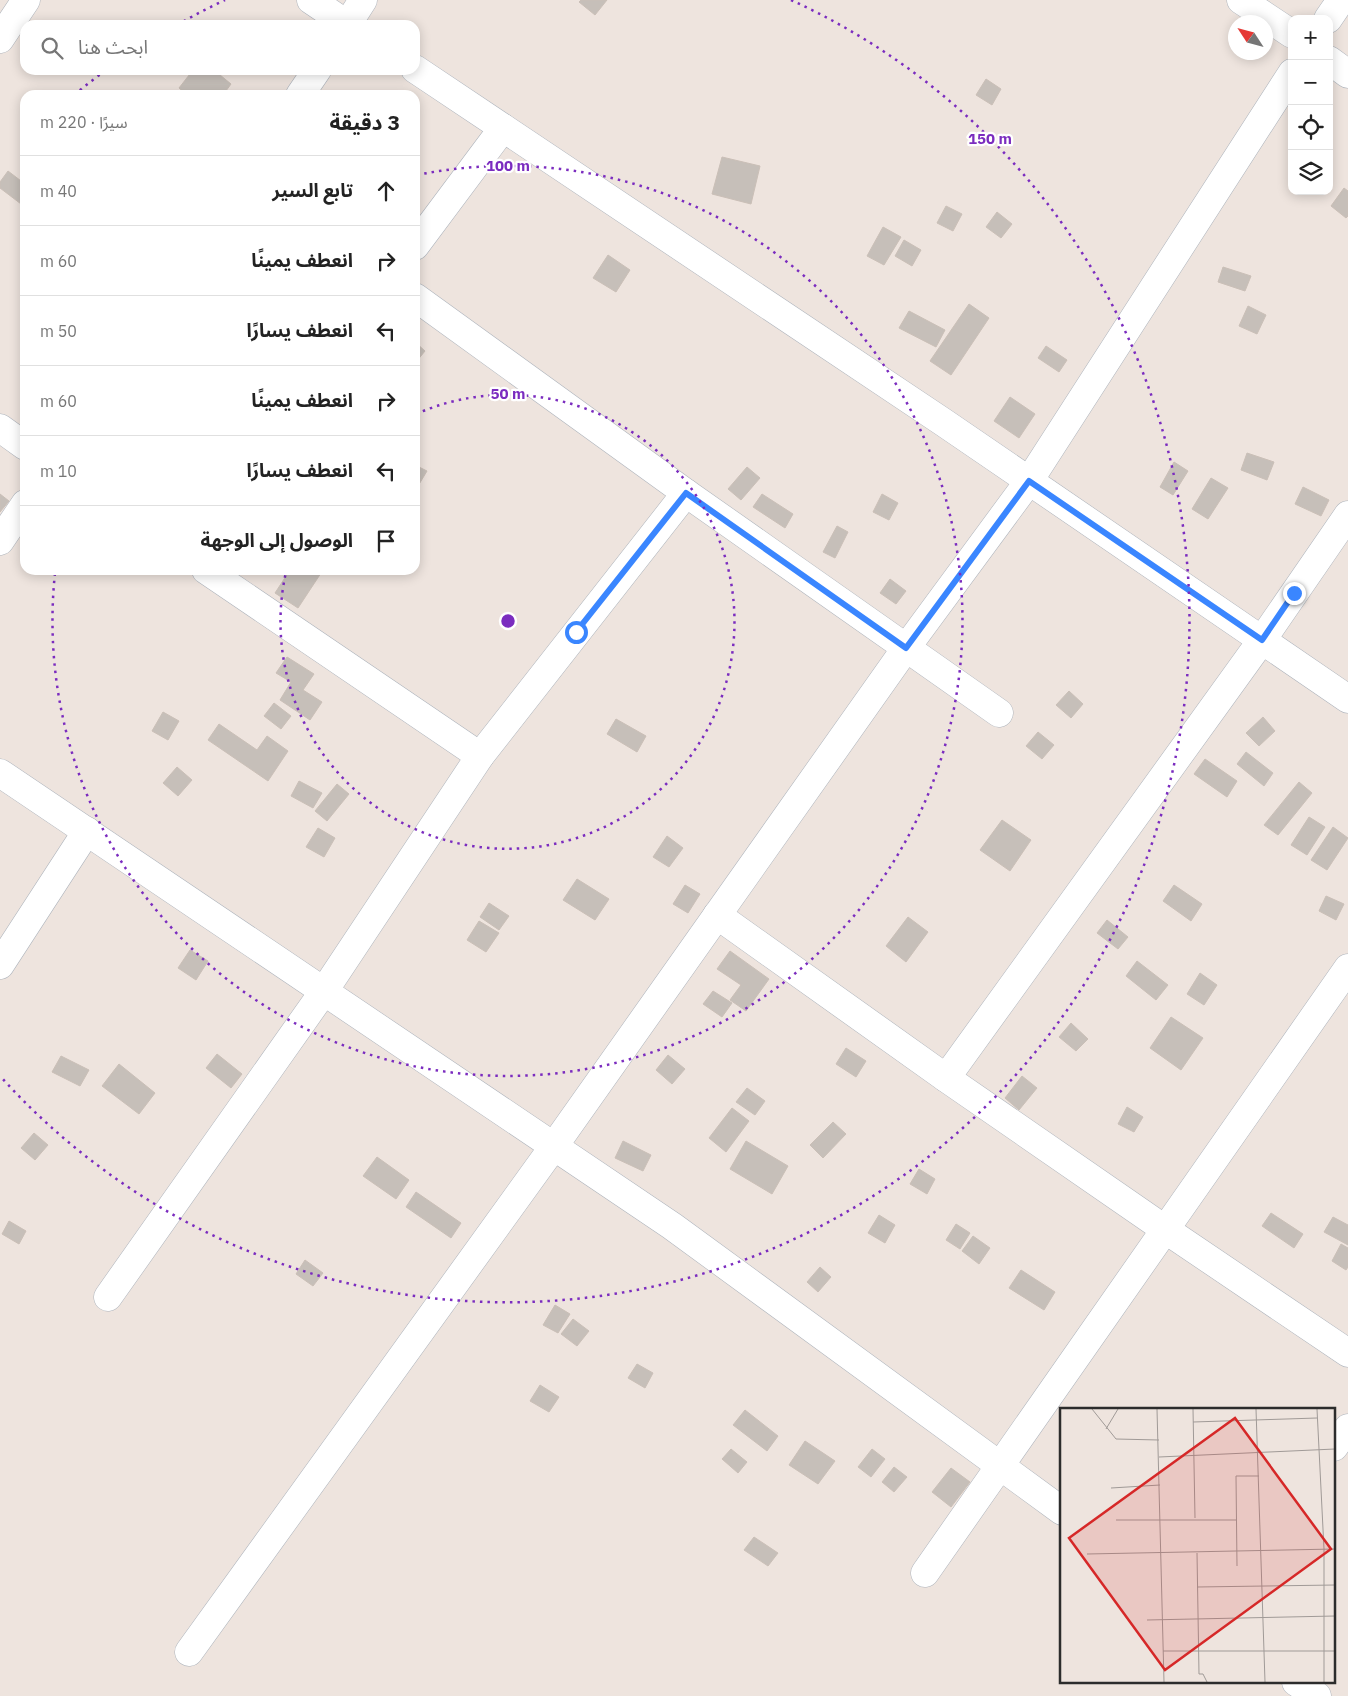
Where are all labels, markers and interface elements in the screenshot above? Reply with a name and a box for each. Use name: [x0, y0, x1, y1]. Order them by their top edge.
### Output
north arrow: [1228, 15, 1273, 60]
map controls: [1288, 15, 1333, 195]
button: +: [1288, 15, 1333, 60]
search box: [20, 20, 420, 75]
icon: search: [38, 34, 66, 62]
text: ابحث هنا: [78, 35, 148, 59]
button: −: [1288, 60, 1333, 105]
button: locate: [1288, 105, 1333, 150]
text: 3 دقيقة: [330, 108, 400, 136]
text: سيرًا · 220 m: [40, 112, 128, 132]
text: 150 m: [968, 129, 1012, 148]
button: layers: [1288, 150, 1333, 195]
text: 100 m: [486, 156, 530, 175]
icon: ahead: [372, 177, 400, 205]
text: تابع السير: [272, 178, 353, 202]
text: 40 m: [40, 181, 77, 201]
icon: right: [372, 247, 400, 275]
text: انعطف يمينًا: [251, 248, 353, 272]
text: 60 m: [40, 251, 77, 271]
icon: left: [372, 317, 400, 345]
text: انعطف يسارًا: [246, 318, 353, 342]
text: 50 m: [40, 321, 77, 341]
text: 50 m: [491, 384, 525, 403]
icon: right: [372, 387, 400, 415]
text: انعطف يمينًا: [251, 388, 353, 412]
text: 60 m: [40, 391, 77, 411]
icon: left: [372, 457, 400, 485]
text: انعطف يسارًا: [246, 458, 353, 482]
text: 10 m: [40, 461, 77, 481]
icon: arrive: [372, 527, 400, 555]
text: الوصول إلى الوجهة: [201, 528, 353, 552]
route end: [1283, 582, 1306, 605]
centre of rings: [499, 612, 517, 630]
route start: [565, 621, 588, 644]
inset map: [1060, 1408, 1336, 1684]

